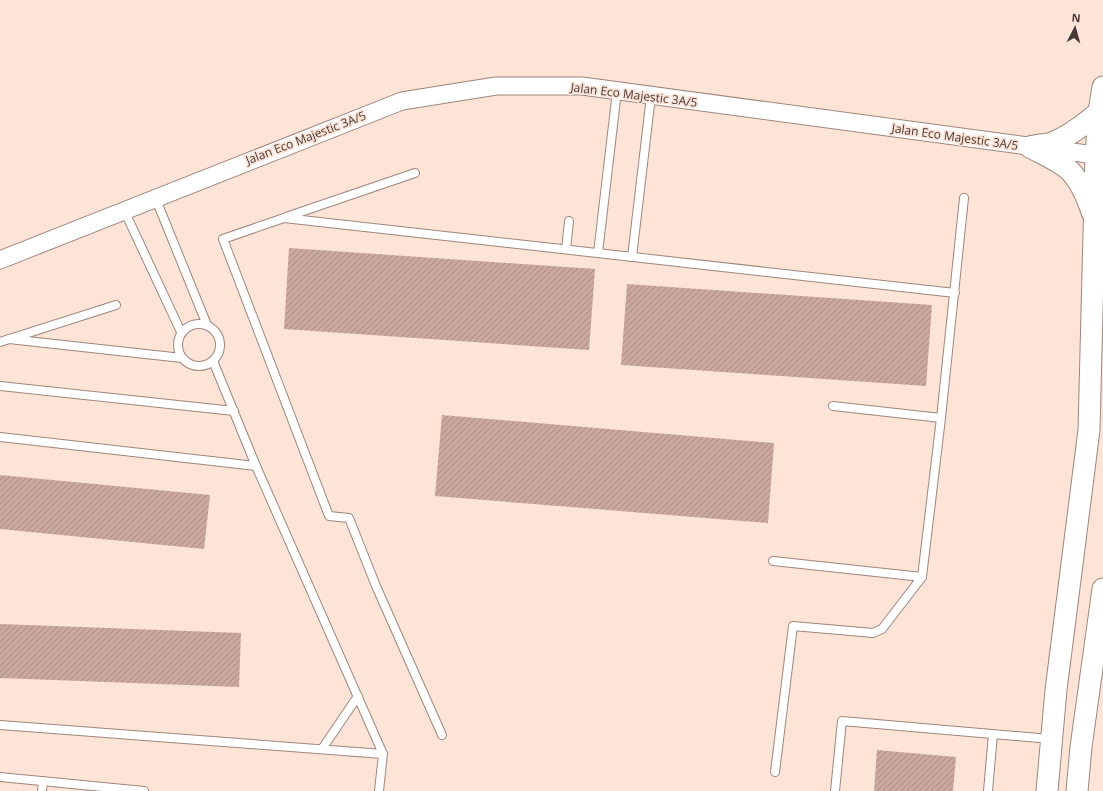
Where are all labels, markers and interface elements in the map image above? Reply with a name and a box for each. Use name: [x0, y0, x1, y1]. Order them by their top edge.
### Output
north arrow: [1055, 8, 1095, 48]
text: N: [1071, 10, 1081, 25]
street label: Jalan Eco Majestic 3A/5: [569, 78, 699, 111]
street label: Jalan Eco Majestic 3A/5: [242, 107, 369, 169]
street label: Jalan Eco Majestic 3A/5: [890, 119, 1020, 154]

